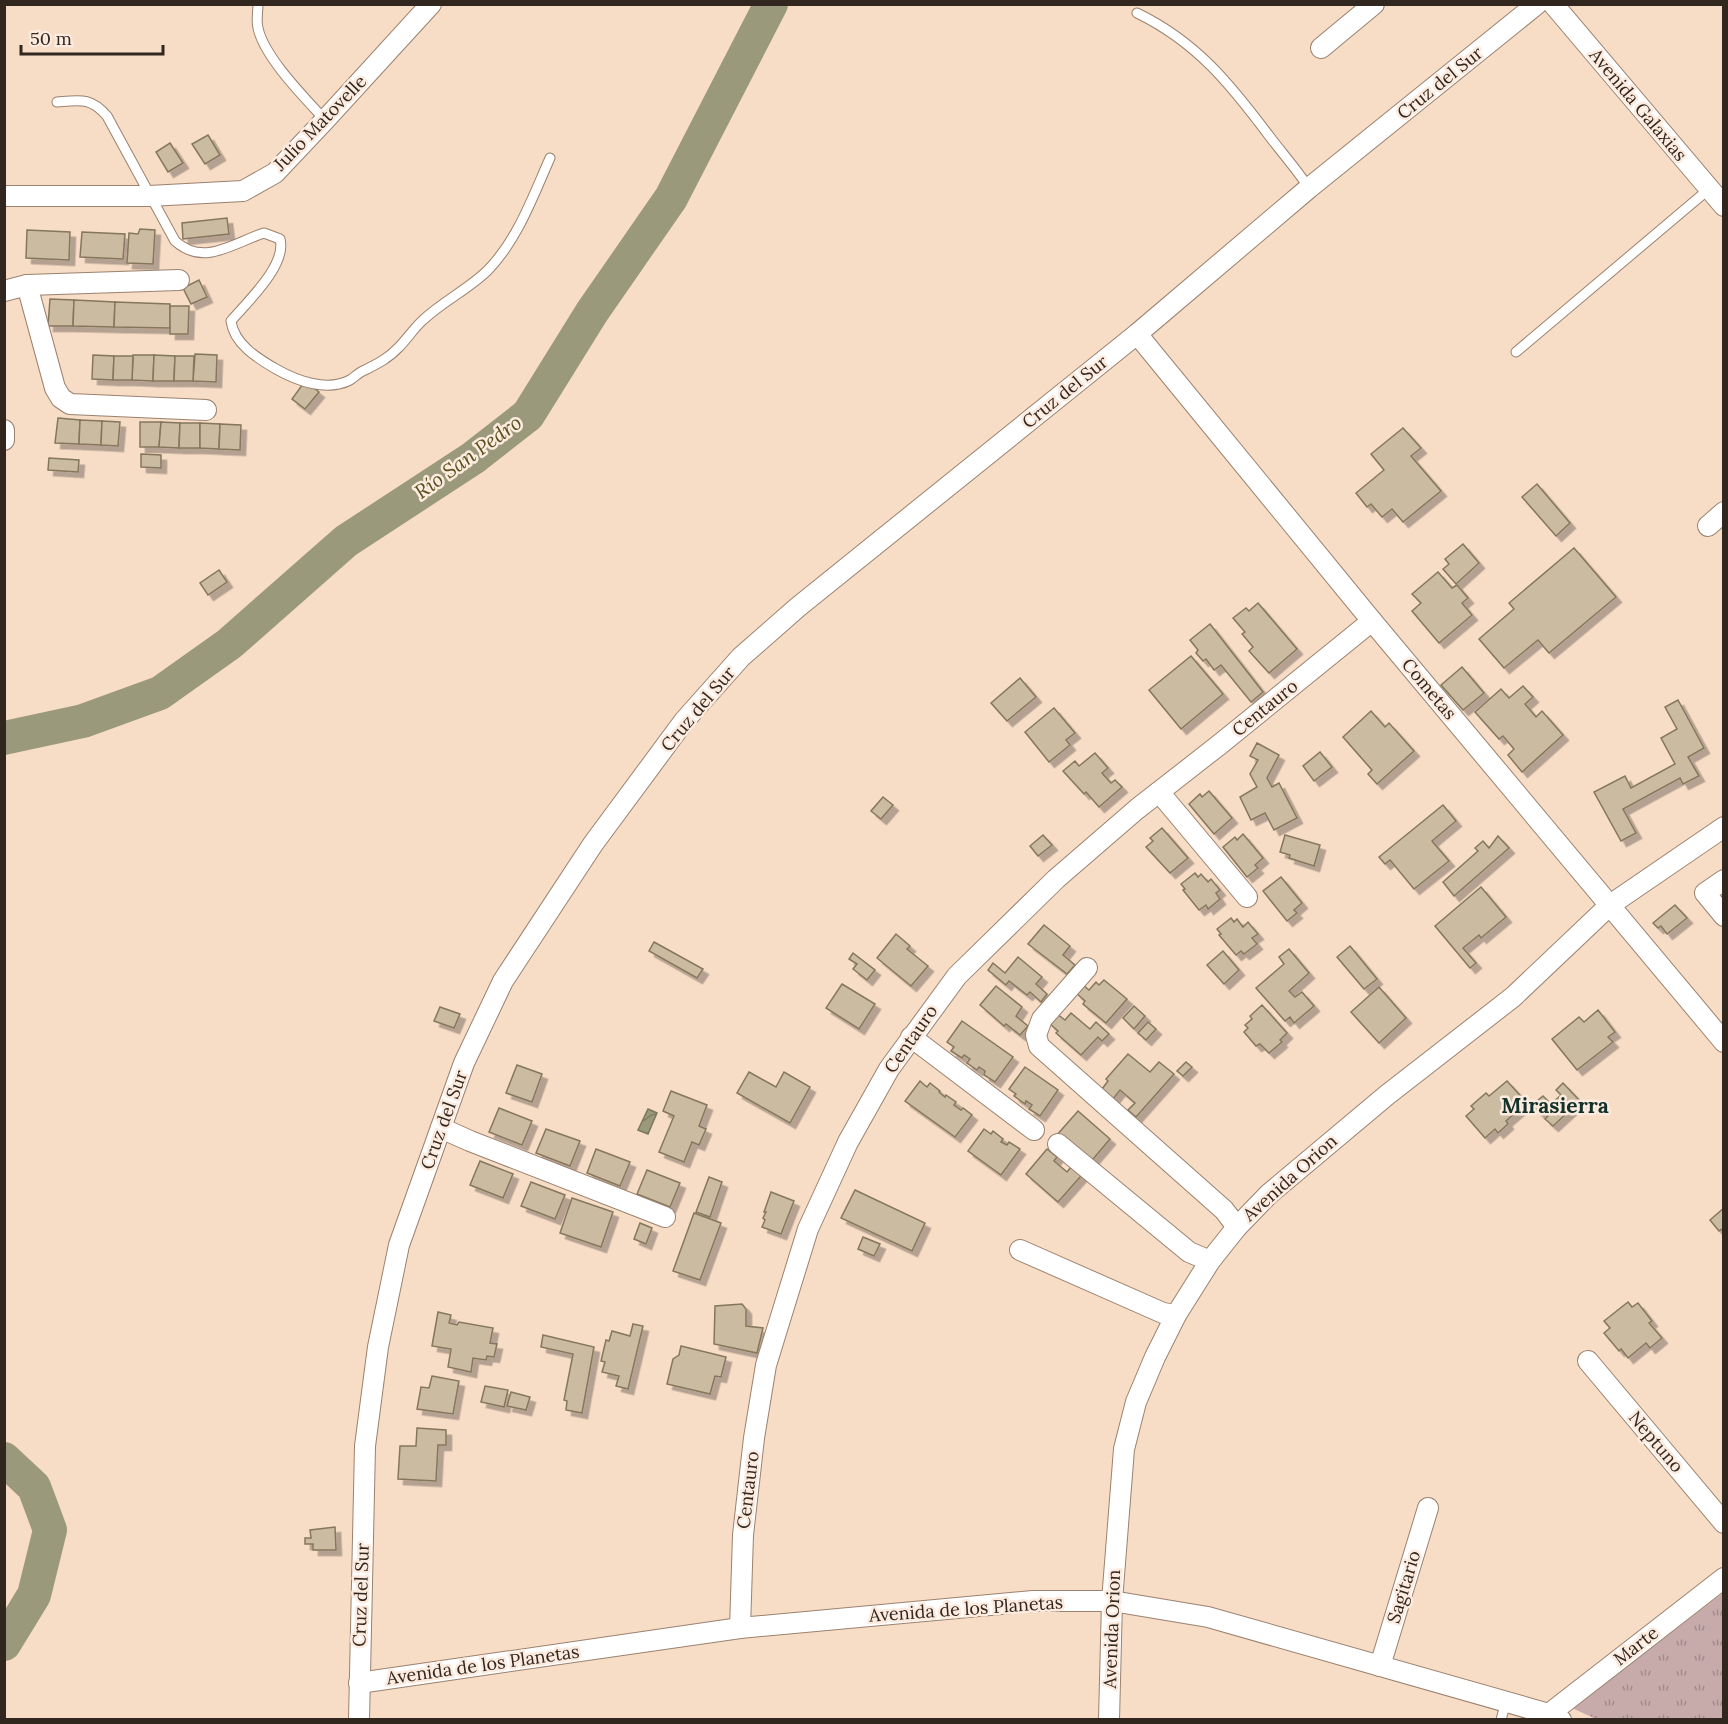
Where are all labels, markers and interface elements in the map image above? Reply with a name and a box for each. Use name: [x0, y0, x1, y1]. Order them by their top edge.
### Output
scale bar: [21, 18, 164, 56]
text: 50 m: [30, 27, 72, 50]
street label: Cruz del Sur: [1392, 41, 1487, 124]
street label: Avenida Galaxias: [1584, 43, 1692, 166]
street label: Julio Matovelle: [268, 70, 371, 176]
street label: Cruz del Sur: [1017, 350, 1112, 433]
water label: Río San Pedro: [409, 409, 526, 504]
street label: Cometas: [1397, 653, 1462, 724]
street label: Cruz del Sur: [655, 661, 740, 756]
street label: Centauro: [1227, 674, 1302, 741]
street label: Centauro: [879, 1000, 942, 1077]
street label: Cruz del Sur: [415, 1067, 472, 1173]
district label: Mirasierra: [1501, 1092, 1609, 1119]
street label: Avenida Orion: [1237, 1129, 1342, 1227]
street label: Neptuno: [1624, 1406, 1689, 1477]
street label: Centauro: [731, 1450, 764, 1530]
street label: Cruz del Sur: [347, 1542, 374, 1647]
street label: Sagitario: [1382, 1548, 1425, 1626]
street label: Avenida Orion: [1098, 1569, 1125, 1690]
street label: Avenida de los Planetas: [867, 1590, 1064, 1627]
street label: Marte: [1609, 1621, 1663, 1670]
street label: Avenida de los Planetas: [384, 1640, 581, 1690]

